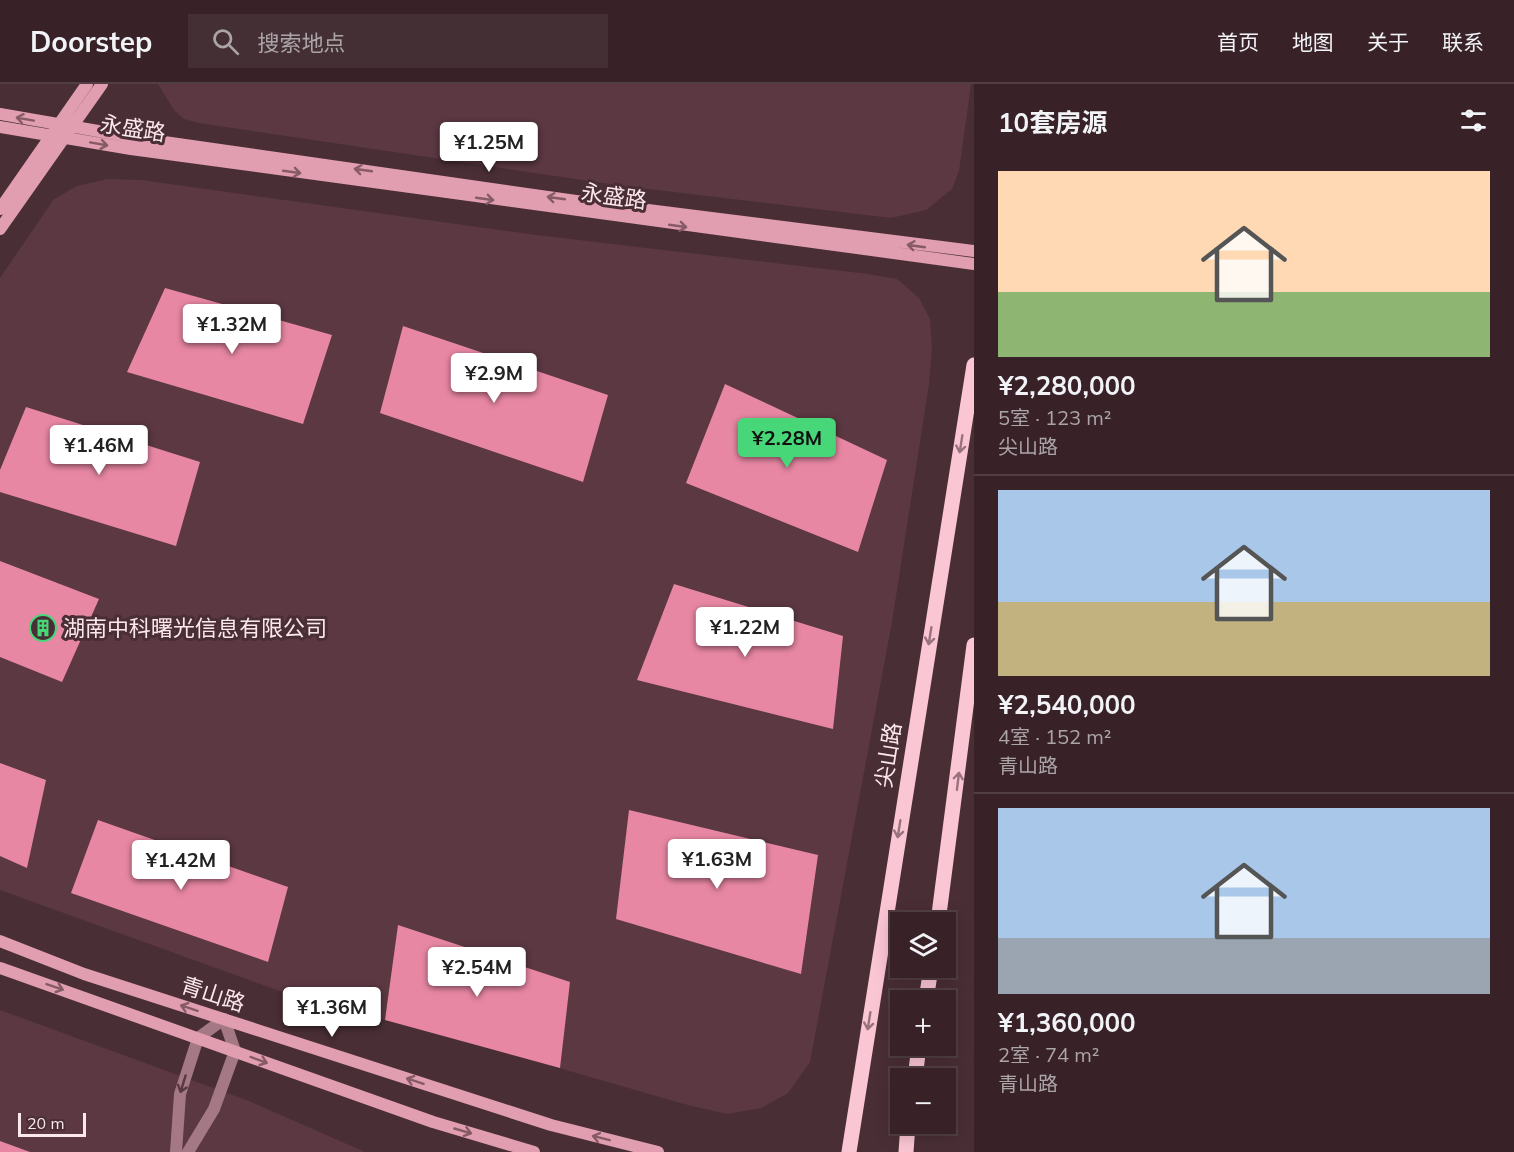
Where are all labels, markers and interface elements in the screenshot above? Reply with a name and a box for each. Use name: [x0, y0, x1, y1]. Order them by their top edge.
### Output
search box: [188, 14, 608, 68]
text: Doorstep: [30, 24, 152, 59]
icon: search: [209, 25, 242, 58]
text: 搜索地点: [257, 29, 345, 57]
text: 首页: [1217, 29, 1259, 55]
text: 地图: [1292, 29, 1334, 55]
text: 关于: [1367, 29, 1409, 55]
text: 联系: [1442, 29, 1484, 55]
icon: filters: [1457, 104, 1490, 137]
text: 10套房源: [998, 106, 1107, 139]
street label: 永盛路: [98, 109, 168, 147]
one-way arrow: [16, 113, 35, 124]
pin: ¥1.25M: [440, 122, 538, 173]
text: ¥1.25M: [454, 129, 524, 154]
one-way arrow: [89, 138, 108, 149]
one-way arrow: [354, 165, 373, 176]
one-way arrow: [282, 166, 301, 177]
street label: 永盛路: [579, 178, 649, 214]
one-way arrow: [547, 192, 566, 203]
one-way arrow: [475, 193, 495, 204]
icon: home: [1190, 210, 1298, 318]
one-way arrow: [668, 220, 688, 231]
one-way arrow: [906, 240, 926, 251]
pin: ¥1.32M: [183, 304, 281, 355]
text: ¥1.32M: [197, 311, 267, 336]
pin: ¥2.9M: [452, 353, 536, 404]
text: ¥2.9M: [465, 360, 523, 385]
text: ¥2,280,000: [998, 369, 1136, 402]
text: 5室 · 123 m²: [998, 405, 1111, 430]
pin: ¥2.28M: [738, 418, 836, 469]
pin: ¥1.46M: [50, 425, 148, 476]
text: ¥2.28M: [752, 425, 822, 450]
text: ¥1.46M: [64, 432, 134, 457]
one-way arrow: [956, 433, 967, 453]
text: 尖山路: [998, 434, 1058, 459]
icon: home: [1190, 529, 1298, 637]
pin: ¥1.22M: [696, 607, 794, 658]
building icon: 湖南中科曙光信息有限公司: [28, 613, 58, 643]
place label: 湖南中科曙光信息有限公司: [63, 614, 327, 642]
text: ¥1.22M: [710, 614, 780, 639]
one-way arrow: [925, 626, 936, 645]
text: ¥2,540,000: [998, 688, 1136, 721]
street label: 尖山路: [869, 720, 907, 790]
text: 4室 · 152 m²: [998, 724, 1111, 749]
text: 青山路: [998, 753, 1058, 778]
one-way arrow: [953, 772, 964, 792]
one-way arrow: [893, 818, 904, 838]
pin: ¥1.63M: [668, 839, 766, 890]
pin: ¥1.42M: [132, 840, 230, 891]
text: ¥1.63M: [682, 846, 752, 871]
text: ¥1.42M: [146, 847, 216, 872]
icon: home: [1190, 847, 1298, 955]
map controls: [890, 912, 956, 1134]
button: layers: [890, 912, 956, 978]
pin: ¥2.54M: [428, 947, 526, 998]
text: ¥2.54M: [442, 954, 512, 979]
street label: 青山路: [177, 970, 249, 1018]
one-way arrow: [45, 983, 64, 994]
pin: ¥1.36M: [283, 987, 381, 1038]
button: +: [890, 990, 956, 1056]
text: ¥1.36M: [297, 994, 367, 1019]
one-way arrow: [180, 1002, 199, 1013]
text: ¥1,360,000: [998, 1006, 1136, 1039]
one-way arrow: [864, 1011, 875, 1031]
text: 2室 · 74 m²: [998, 1042, 1099, 1067]
one-way arrow: [249, 1055, 268, 1066]
button: −: [890, 1068, 956, 1134]
text: 青山路: [998, 1071, 1058, 1096]
one-way arrow: [177, 1074, 188, 1093]
one-way arrow: [406, 1075, 425, 1086]
scale bar: [18, 1110, 86, 1138]
text: 20 m: [27, 1113, 64, 1133]
one-way arrow: [453, 1126, 472, 1137]
one-way arrow: [592, 1131, 611, 1143]

